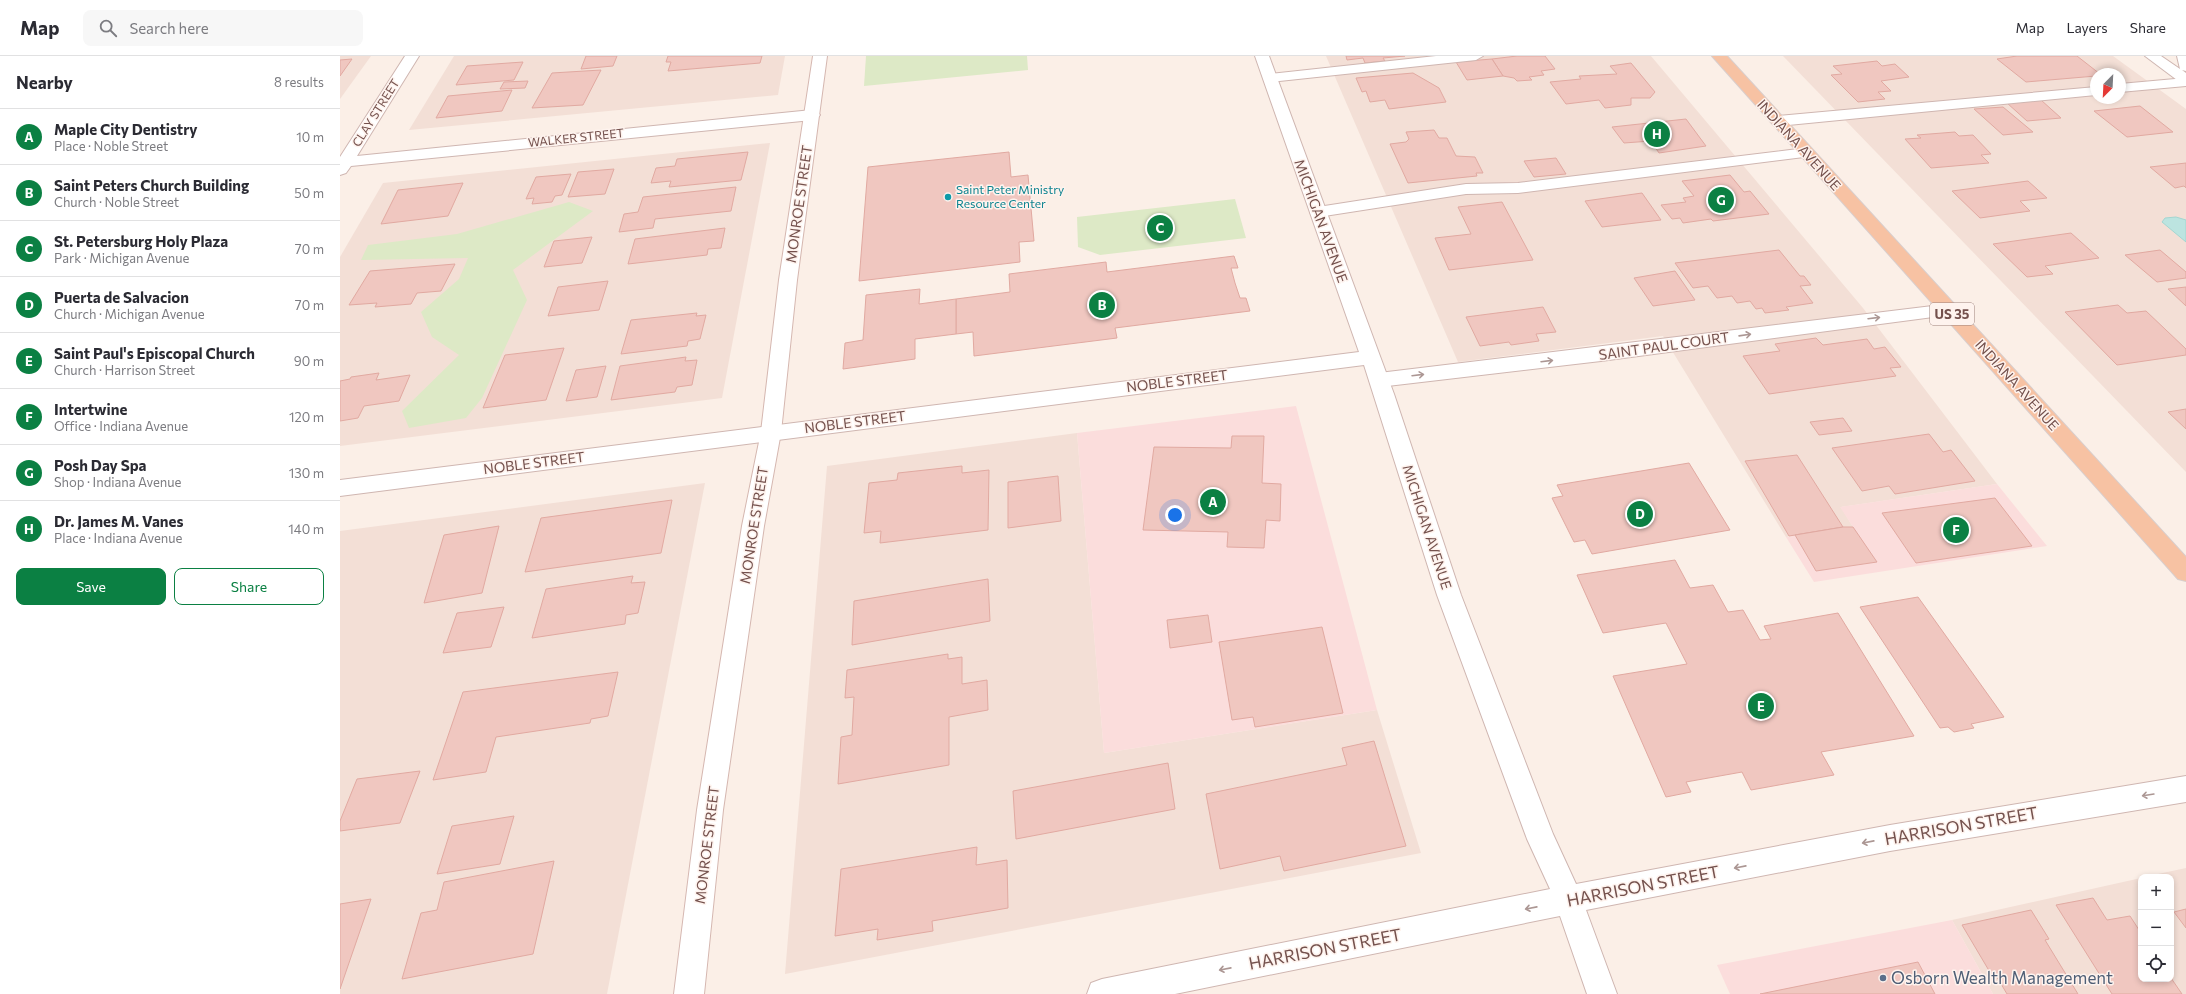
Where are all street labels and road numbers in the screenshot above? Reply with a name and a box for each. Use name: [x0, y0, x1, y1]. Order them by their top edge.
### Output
street label: CLAY STREET: [349, 76, 402, 149]
street label: INDIANA AVENUE: [1754, 96, 1845, 194]
street label: WALKER STREET: [527, 125, 625, 149]
street label: MONROE STREET: [782, 144, 815, 264]
street label: MICHIGAN AVENUE: [1291, 157, 1352, 285]
road number: US 35: [1930, 303, 1974, 325]
street label: SAINT PAUL COURT: [1598, 328, 1730, 363]
street label: INDIANA AVENUE: [1972, 336, 2063, 434]
street label: NOBLE STREET: [1125, 366, 1229, 395]
street label: NOBLE STREET: [803, 407, 907, 436]
street label: NOBLE STREET: [482, 448, 586, 477]
street label: MICHIGAN AVENUE: [1399, 462, 1456, 591]
street label: MONROE STREET: [736, 465, 771, 585]
street label: MONROE STREET: [691, 785, 722, 905]
street label: HARRISON STREET: [1883, 802, 2039, 849]
street label: HARRISON STREET: [1565, 860, 1721, 911]
street label: HARRISON STREET: [1247, 923, 1403, 974]

